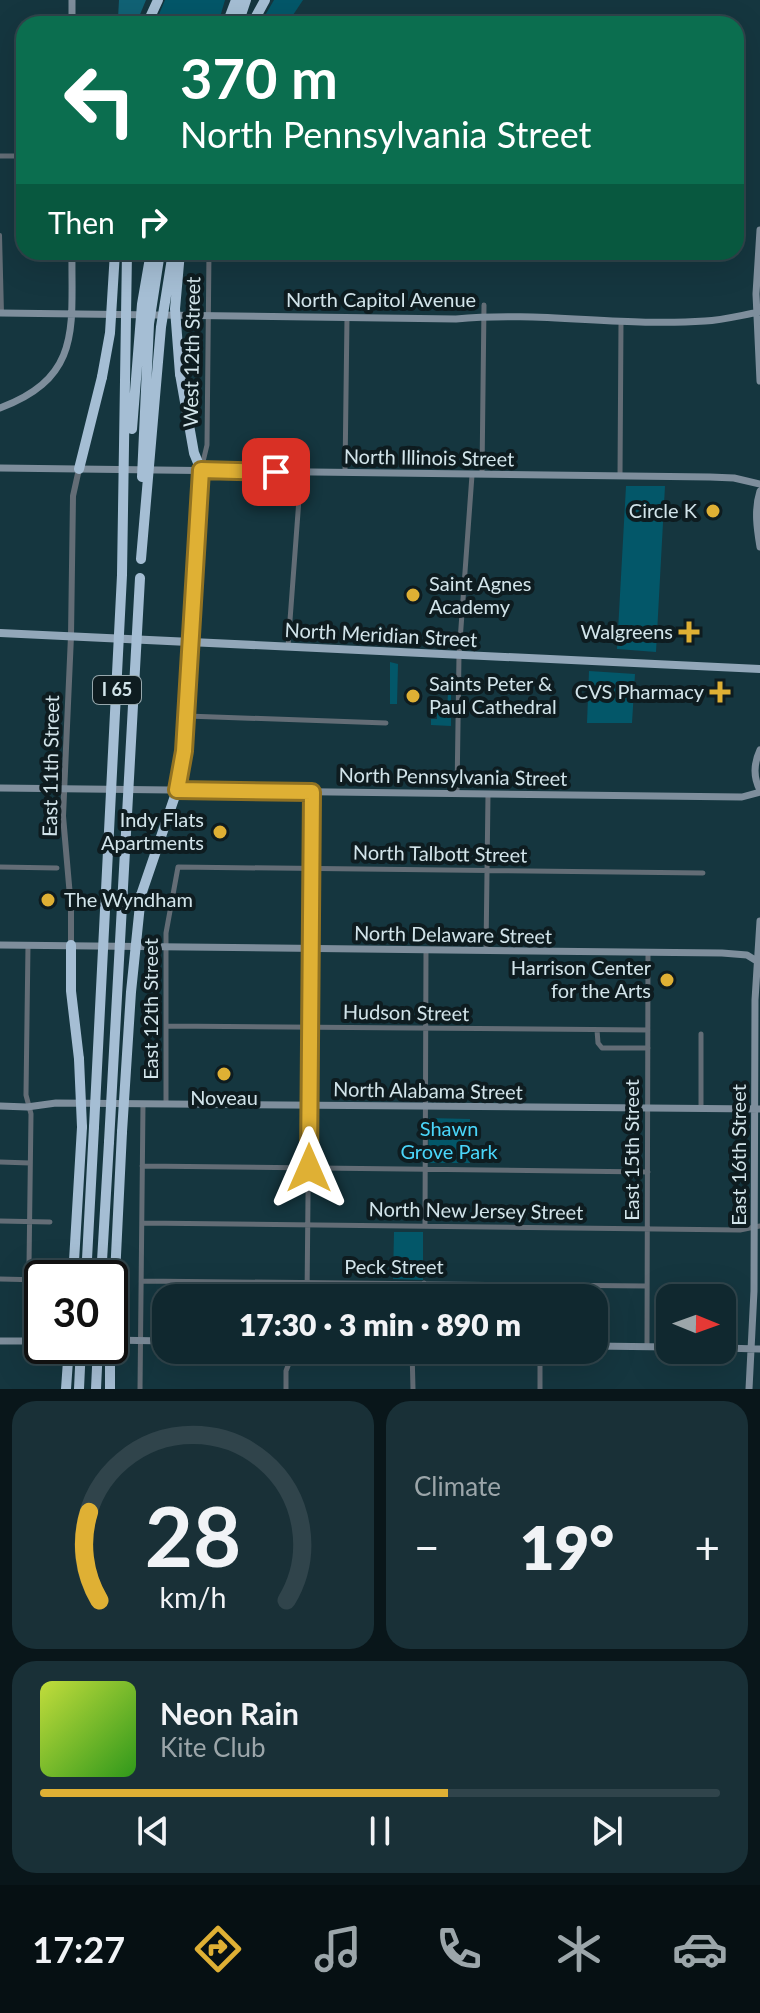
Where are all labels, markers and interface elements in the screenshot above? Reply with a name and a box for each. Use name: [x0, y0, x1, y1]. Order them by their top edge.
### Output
text: 370 m: [180, 44, 338, 111]
icon: left: [48, 48, 152, 152]
text: North Pennsylvania Street: [180, 112, 592, 156]
icon: right: [131, 200, 175, 244]
text: Then: [48, 204, 115, 240]
street label: West 12th Street: [178, 277, 204, 427]
street label: North Capitol Avenue: [286, 287, 476, 311]
pin: [242, 438, 310, 506]
street label: North Illinois Street: [344, 444, 514, 470]
icon: arrive: [254, 450, 298, 494]
place label: Circle K: [629, 498, 698, 522]
marker: Circle K: [704, 502, 722, 520]
place label: Saint Agnes Academy: [429, 571, 531, 618]
marker: Saint Agnes Academy: [404, 586, 422, 604]
street label: North Meridian Street: [284, 617, 478, 651]
place label: Walgreens: [581, 619, 673, 643]
marker: Walgreens: [680, 623, 698, 641]
place label: Saints Peter & Paul Cathedral: [429, 671, 557, 718]
road number: I 65: [93, 676, 141, 704]
place label: CVS Pharmacy: [575, 679, 705, 703]
marker: CVS Pharmacy: [711, 683, 729, 701]
marker: Saints Peter & Paul Cathedral: [404, 687, 422, 705]
street label: East 11th Street: [37, 695, 63, 837]
street label: North Pennsylvania Street: [339, 762, 568, 790]
place label: Indy Flats Apartments: [101, 807, 204, 854]
marker: Indy Flats Apartments: [211, 823, 229, 841]
street label: North Talbott Street: [353, 839, 527, 867]
place label: The Wyndham: [64, 887, 193, 911]
marker: The Wyndham: [39, 891, 57, 909]
street label: North Delaware Street: [354, 920, 552, 948]
street label: East 12th Street: [138, 938, 162, 1080]
place label: Harrison Center for the Arts: [511, 955, 652, 1002]
marker: Harrison Center for the Arts: [658, 971, 676, 989]
street label: Hudson Street: [343, 999, 469, 1025]
marker: Noveau: [215, 1065, 233, 1083]
street label: North Alabama Street: [333, 1076, 523, 1104]
street label: East 15th Street: [619, 1079, 643, 1221]
street label: East 16th Street: [726, 1084, 750, 1226]
place label: Noveau: [190, 1085, 258, 1109]
park label: Shawn Grove Park: [400, 1116, 498, 1163]
position arrow: [267, 1126, 351, 1210]
street label: North New Jersey Street: [368, 1196, 584, 1224]
street label: Peck Street: [344, 1254, 444, 1278]
speed limit sign: 30: [24, 1260, 128, 1364]
north arrow: [656, 1284, 736, 1364]
map controls: [656, 1284, 736, 1364]
text: 17:30 · 3 min · 890 m: [239, 1306, 521, 1342]
text: Climate: [414, 1470, 501, 1502]
text: 28: [145, 1485, 241, 1585]
text: 19°: [520, 1511, 614, 1583]
text: −: [414, 1521, 440, 1573]
text: +: [694, 1521, 720, 1573]
text: km/h: [160, 1580, 226, 1614]
text: Neon Rain: [160, 1695, 299, 1731]
text: Kite Club: [160, 1731, 266, 1763]
icon: previous: [131, 1809, 175, 1853]
icon: pause: [358, 1809, 402, 1853]
icon: next: [585, 1809, 629, 1853]
icon: directions: [190, 1921, 246, 1977]
icon: music: [310, 1921, 366, 1977]
icon: phone: [431, 1921, 487, 1977]
icon: climate: [551, 1921, 607, 1977]
icon: car: [672, 1921, 728, 1977]
text: 17:27: [32, 1927, 125, 1971]

